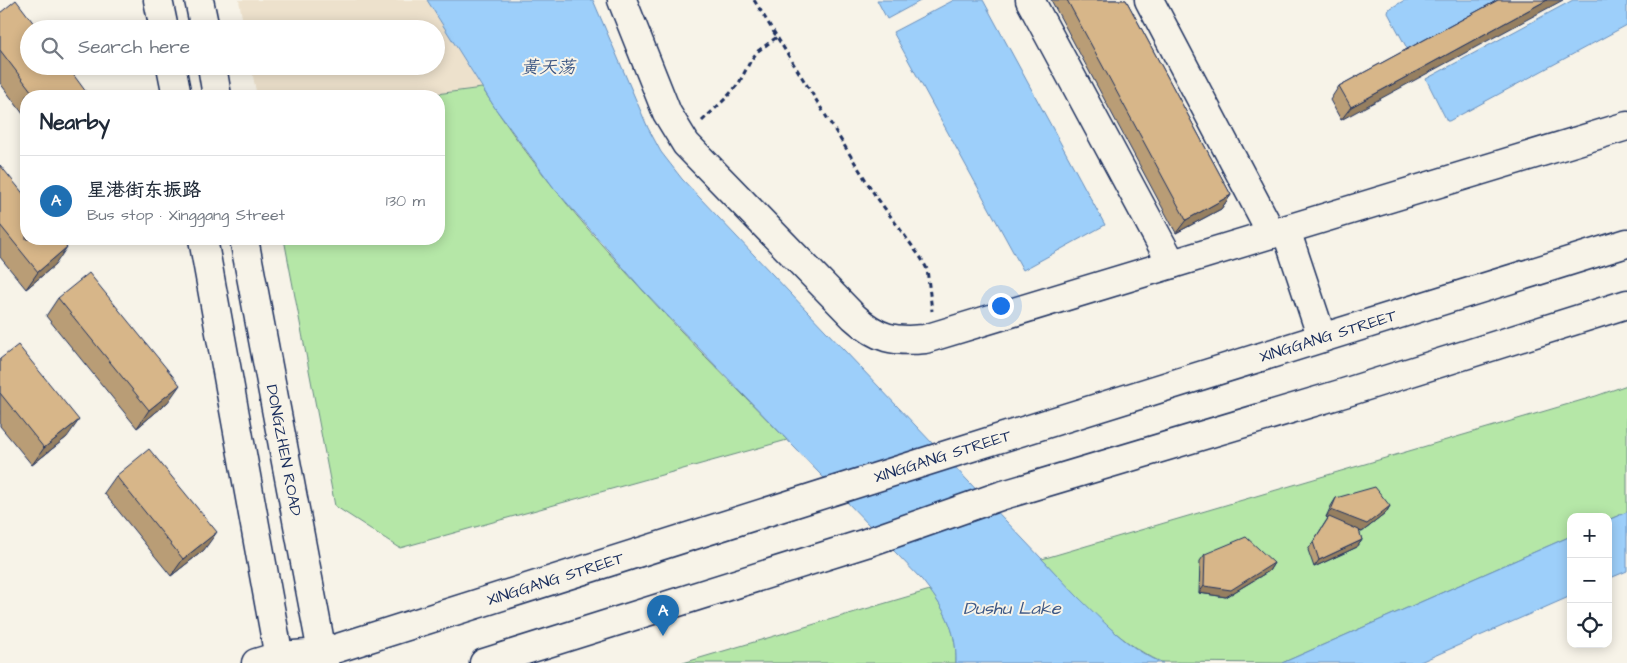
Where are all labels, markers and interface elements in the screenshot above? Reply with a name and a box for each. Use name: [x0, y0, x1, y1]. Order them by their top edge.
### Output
search box: [20, 20, 445, 75]
icon: search: [38, 34, 66, 62]
text: Search here: [78, 34, 190, 61]
water label: 黄天荡: [521, 55, 577, 80]
text: Nearby: [40, 108, 110, 137]
text: 星港街东振路: [87, 177, 201, 204]
text: A: [51, 190, 61, 212]
text: 130 m: [386, 190, 425, 212]
text: Bus stop · Xinggang Street: [87, 204, 285, 226]
your location: [988, 293, 1014, 319]
street label: XINGGANG STREET: [1257, 304, 1399, 368]
street label: DONGZHEN ROAD: [261, 383, 307, 518]
street label: XINGGANG STREET: [871, 424, 1014, 488]
map controls: [1567, 513, 1612, 648]
button: +: [1567, 513, 1612, 558]
street label: XINGGANG STREET: [484, 547, 627, 611]
button: −: [1567, 558, 1612, 603]
pin: A: [647, 595, 679, 636]
water label: Dushu Lake: [963, 596, 1062, 621]
button: locate: [1567, 603, 1612, 648]

